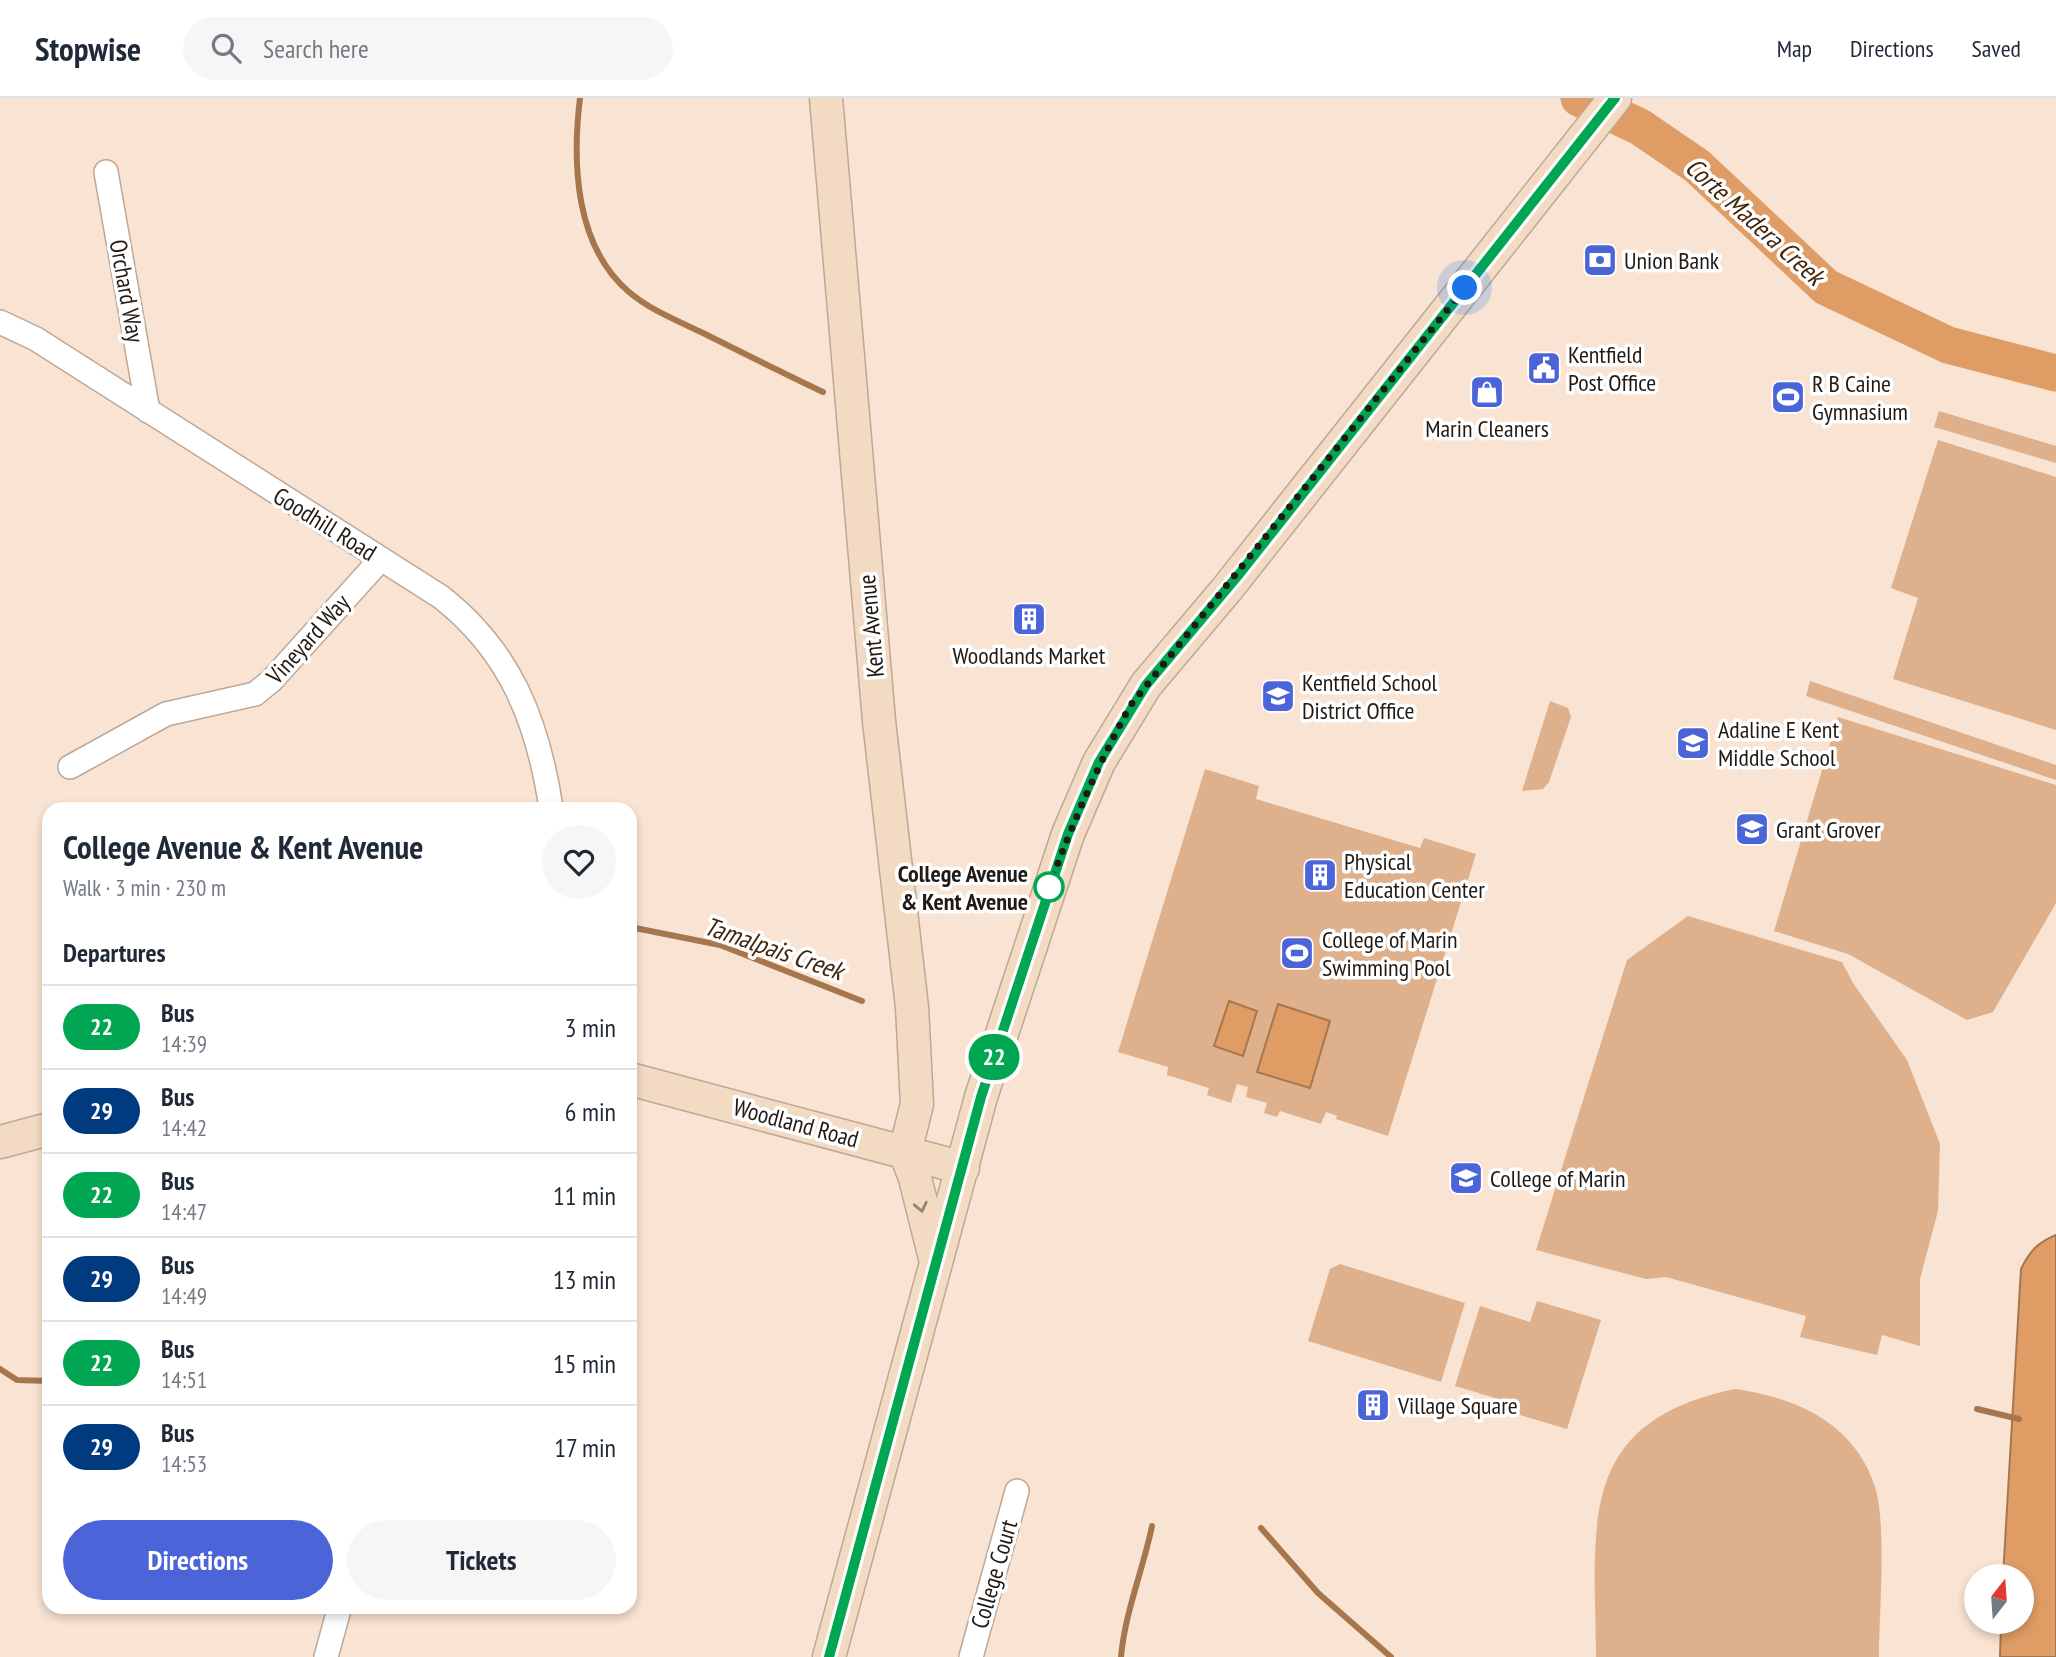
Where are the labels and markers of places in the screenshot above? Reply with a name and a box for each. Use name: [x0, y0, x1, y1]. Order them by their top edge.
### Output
bank icon: Union Bank: [1581, 241, 1619, 279]
place label: Union Bank: [1624, 245, 1720, 276]
place label: Kentfield Post Office: [1568, 339, 1656, 398]
public building icon: Kentfield Post Office: [1525, 349, 1563, 387]
place label: R B Caine Gymnasium: [1812, 368, 1908, 427]
shop icon: Marin Cleaners: [1468, 373, 1506, 411]
sports icon: R B Caine Gymnasium: [1769, 378, 1807, 416]
place label: Marin Cleaners: [1425, 413, 1549, 444]
building icon: Woodlands Market: [1010, 600, 1048, 638]
place label: Woodlands Market: [953, 640, 1106, 671]
place label: Kentfield School District Office: [1302, 667, 1438, 726]
school or university icon: Kentfield School District Office: [1259, 677, 1297, 715]
place label: Adaline E Kent Middle School: [1718, 714, 1839, 773]
school or university icon: Adaline E Kent Middle School: [1674, 724, 1712, 762]
school or university icon: Grant Grover: [1733, 810, 1771, 848]
place label: Grant Grover: [1776, 814, 1881, 845]
place label: Physical Education Center: [1344, 846, 1485, 905]
building icon: Physical Education Center: [1301, 856, 1339, 894]
place label: College Avenue & Kent Avenue: [898, 858, 1028, 917]
marker: College Avenue & Kent Avenue: [1034, 872, 1064, 902]
place label: College of Marin Swimming Pool: [1322, 924, 1458, 983]
sports icon: College of Marin Swimming Pool: [1278, 934, 1316, 972]
school or university icon: College of Marin: [1447, 1159, 1485, 1197]
place label: College of Marin: [1490, 1163, 1626, 1194]
building icon: Village Square: [1354, 1386, 1392, 1424]
place label: Village Square: [1397, 1390, 1518, 1421]

